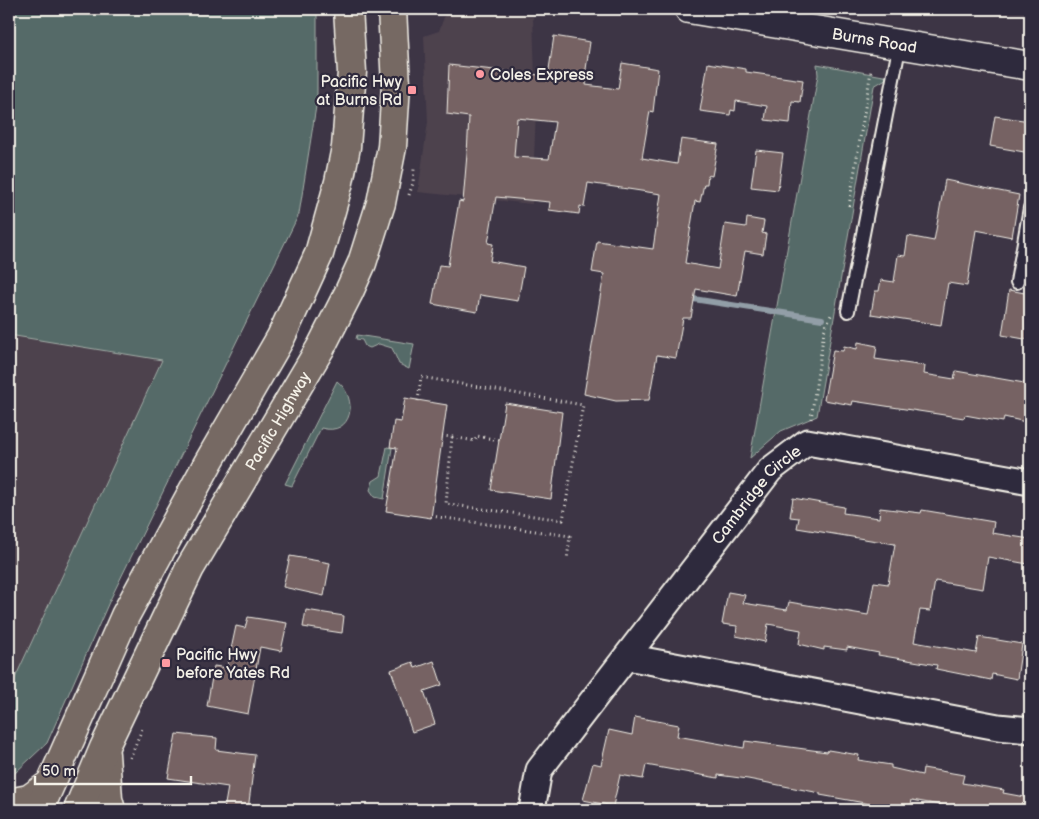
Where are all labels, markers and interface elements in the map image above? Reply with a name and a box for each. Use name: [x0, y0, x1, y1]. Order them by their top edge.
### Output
street label: Burns Road: [830, 25, 918, 58]
place label: Coles Express: [490, 66, 594, 85]
marker: Coles Express: [474, 68, 486, 80]
place label: Pacific Hwy at Burns Rd: [316, 73, 403, 110]
marker: Pacific Hwy at Burns Rd: [406, 84, 418, 96]
street label: Pacific Highway: [242, 368, 316, 474]
street label: Cambridge Circle: [708, 442, 806, 549]
place label: Pacific Hwy before Yates Rd: [176, 646, 290, 683]
marker: Pacific Hwy before Yates Rd: [160, 657, 172, 669]
scale bar: [35, 754, 191, 786]
text: 50 m: [42, 762, 76, 781]

